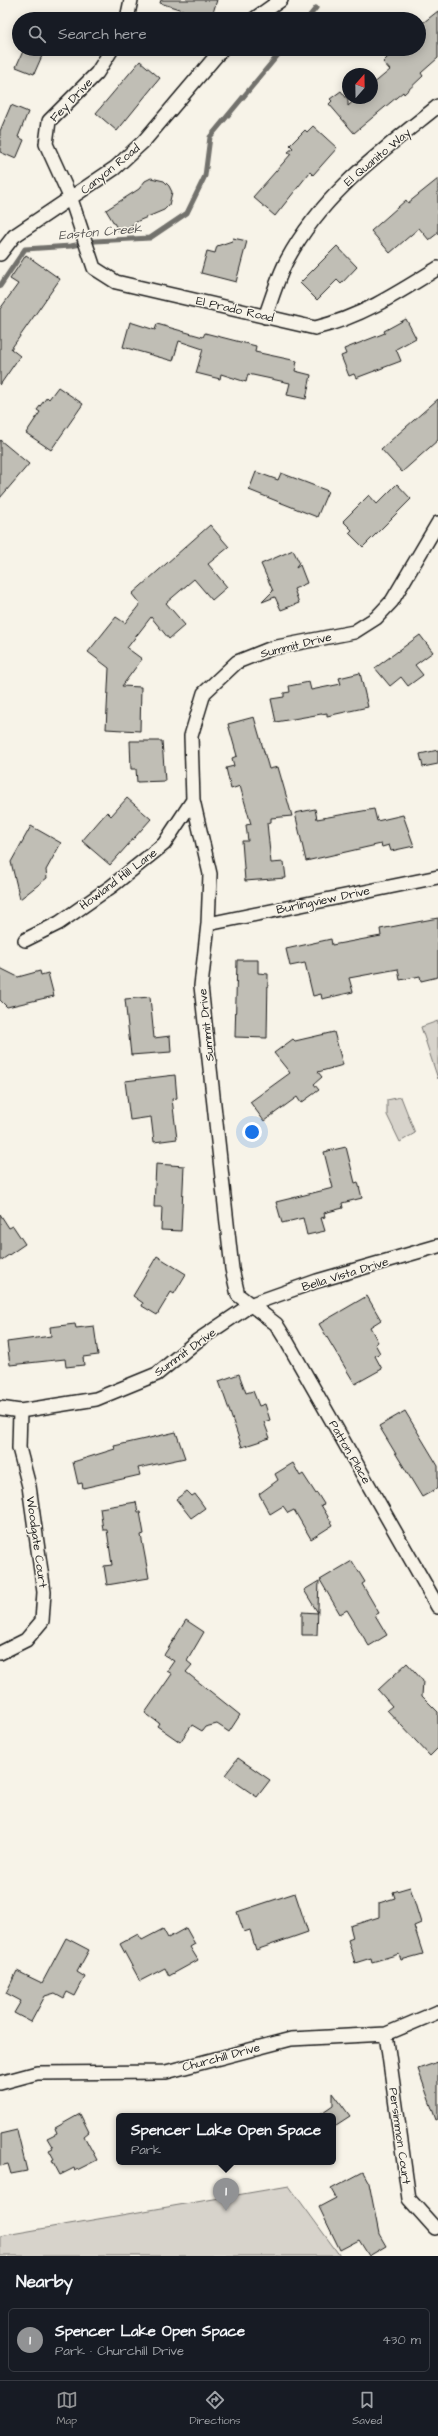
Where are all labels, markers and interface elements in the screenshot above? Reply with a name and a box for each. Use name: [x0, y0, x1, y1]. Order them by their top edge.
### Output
search box: [12, 12, 426, 56]
icon: search: [26, 23, 48, 45]
text: Search here: [58, 24, 147, 45]
north arrow: [342, 68, 378, 104]
street label: Fey Drive: [46, 74, 98, 127]
street label: El Quanito Way: [340, 124, 415, 191]
street label: Canyon Road: [77, 140, 144, 200]
water label: Easton Creek: [58, 219, 143, 245]
street label: El Prado Road: [194, 292, 276, 327]
street label: Summit Drive: [259, 628, 334, 663]
street label: Howland Hill Lane: [76, 844, 161, 914]
street label: Burlingview Drive: [275, 882, 372, 920]
street label: Summit Drive: [194, 987, 219, 1062]
your location: [242, 1122, 262, 1142]
street label: Bella Vista Drive: [300, 1253, 391, 1296]
street label: Summit Drive: [151, 1324, 220, 1381]
street label: Patton Place: [325, 1417, 375, 1488]
street label: Woodgate Court: [21, 1495, 51, 1589]
street label: Churchill Drive: [180, 2039, 262, 2076]
street label: Persimmon Court: [384, 2087, 415, 2186]
popup: [116, 2113, 336, 2165]
text: Spencer Lake Open Space: [131, 2120, 321, 2141]
text: Park: [131, 2141, 161, 2159]
pin: 1: [213, 2178, 239, 2211]
text: Nearby: [16, 2270, 73, 2294]
text: Spencer Lake Open Space: [55, 2321, 245, 2342]
text: 1: [29, 2331, 31, 2349]
text: 430 m: [382, 2331, 421, 2349]
text: Park · Churchill Drive: [55, 2342, 184, 2360]
tab: Map: [56, 2389, 78, 2428]
tab: Directions: [189, 2389, 241, 2428]
tab: Saved: [352, 2389, 382, 2428]

